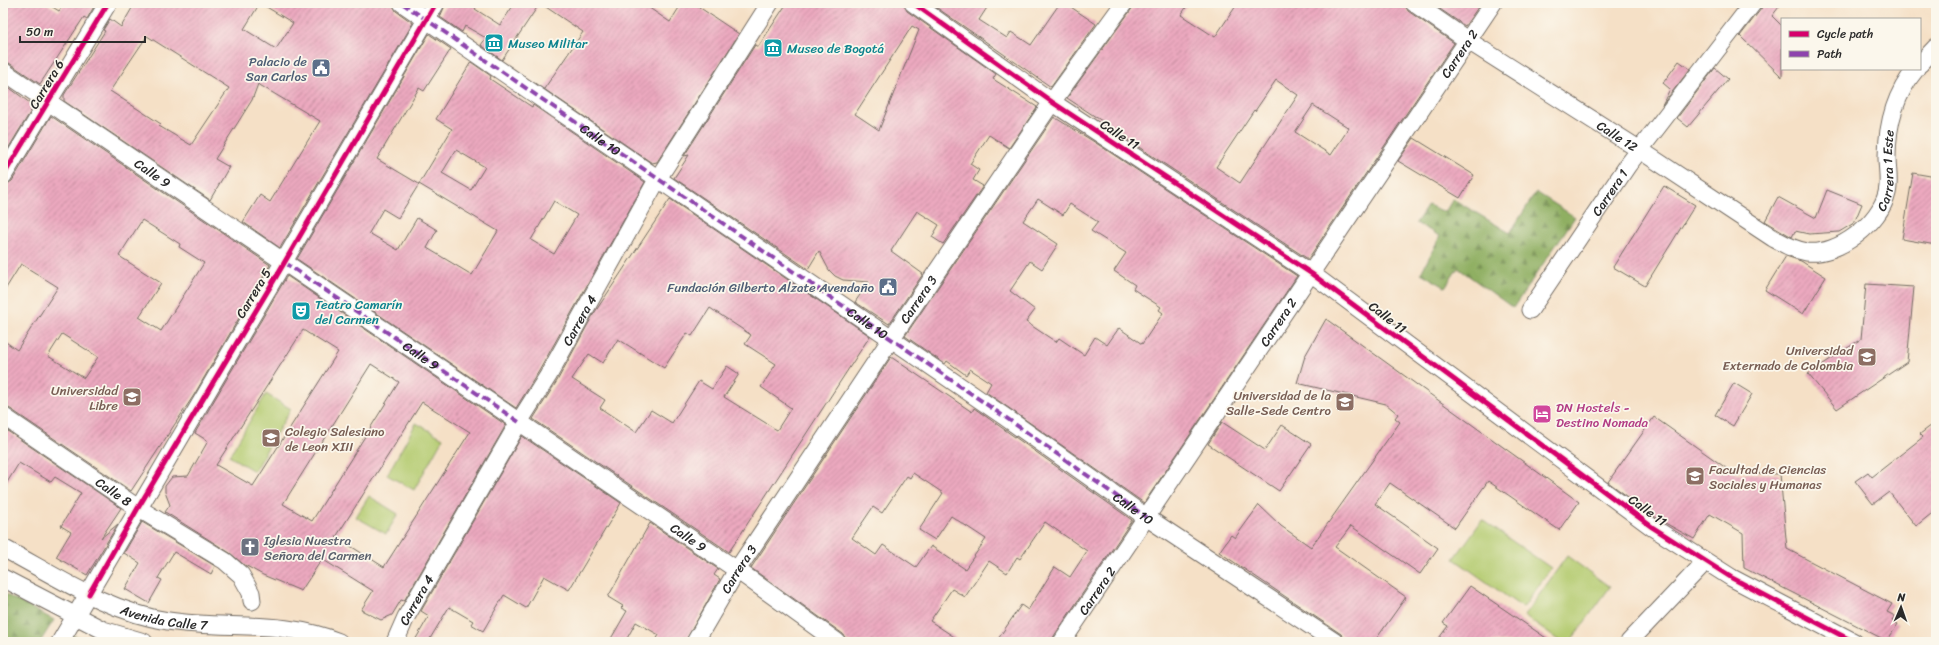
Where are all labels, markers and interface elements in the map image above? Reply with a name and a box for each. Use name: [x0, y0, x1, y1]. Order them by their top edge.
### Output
scale bar: [20, 18, 145, 44]
legend: [1781, 18, 1921, 70]
text: 50 m: [26, 21, 53, 43]
text: Cycle path: [1817, 23, 1873, 45]
street label: Carrera 2: [1435, 24, 1485, 83]
museum icon: Museo Militar: [483, 32, 505, 54]
place label: Museo Militar: [508, 32, 588, 55]
museum icon: Museo de Bogotá: [762, 37, 784, 59]
place label: Museo de Bogotá: [787, 37, 884, 60]
text: Path: [1817, 43, 1842, 65]
place label: Palacio de San Carlos: [246, 50, 308, 88]
street label: Carrera 6: [23, 55, 70, 114]
public building icon: Palacio de San Carlos: [310, 57, 332, 79]
street label: Calle 11: [1095, 113, 1144, 156]
street label: Calle 12: [1592, 114, 1643, 158]
street label: Calle 10: [575, 117, 626, 162]
street label: Carrera 1 Este: [1870, 128, 1901, 215]
street label: Calle 9: [129, 152, 175, 194]
street label: Carrera 1: [1586, 164, 1634, 221]
street label: Carrera 5: [229, 264, 278, 323]
street label: Carrera 3: [894, 271, 943, 329]
place label: Fundación Gilberto Alzate Avendaño: [667, 276, 874, 299]
public building icon: Fundación Gilberto Alzate Avendaño: [877, 276, 899, 298]
street label: Carrera 4: [556, 291, 603, 350]
place label: Teatro Camarín del Carmen: [315, 293, 402, 331]
street label: Carrera 2: [1253, 293, 1303, 351]
street label: Calle 11: [1364, 295, 1412, 340]
theatre icon: Teatro Camarín del Carmen: [290, 300, 312, 322]
street label: Calle 10: [842, 301, 893, 346]
street label: Calle 9: [398, 335, 444, 377]
place label: Universidad Externado de Colombia: [1722, 339, 1854, 377]
school or university icon: Universidad Externado de Colombia: [1856, 346, 1878, 368]
place label: Universidad Libre: [51, 379, 119, 417]
place label: Universidad de la Salle-Sede Centro: [1226, 384, 1332, 422]
school or university icon: Universidad Libre: [121, 386, 143, 408]
school or university icon: Universidad de la Salle-Sede Centro: [1334, 391, 1356, 413]
place label: DN Hostels - Destino Nomada: [1556, 396, 1649, 434]
hotel icon: DN Hostels - Destino Nomada: [1531, 403, 1553, 425]
place label: Colegio Salesiano de Leon XIII: [285, 420, 385, 458]
school or university icon: Colegio Salesiano de Leon XIII: [260, 427, 282, 449]
place label: Facultad de Ciencias Sociales y Humanas: [1709, 458, 1826, 496]
school or university icon: Facultad de Ciencias Sociales y Humanas: [1684, 465, 1706, 487]
street label: Calle 8: [90, 471, 137, 513]
street label: Calle 10: [1108, 486, 1158, 531]
street label: Calle 11: [1623, 488, 1672, 533]
street label: Calle 9: [665, 517, 711, 558]
place label: Iglesia Nuestra Señora del Carmen: [263, 529, 372, 567]
church icon: Iglesia Nuestra Señora del Carmen: [239, 536, 261, 558]
street label: Carrera 3: [715, 540, 763, 598]
street label: Carrera 2: [1072, 561, 1122, 620]
street label: Carrera 4: [393, 570, 440, 629]
north arrow: [1881, 587, 1921, 627]
text: N: [1896, 588, 1906, 607]
street label: Avenida Calle 7: [116, 598, 210, 637]

